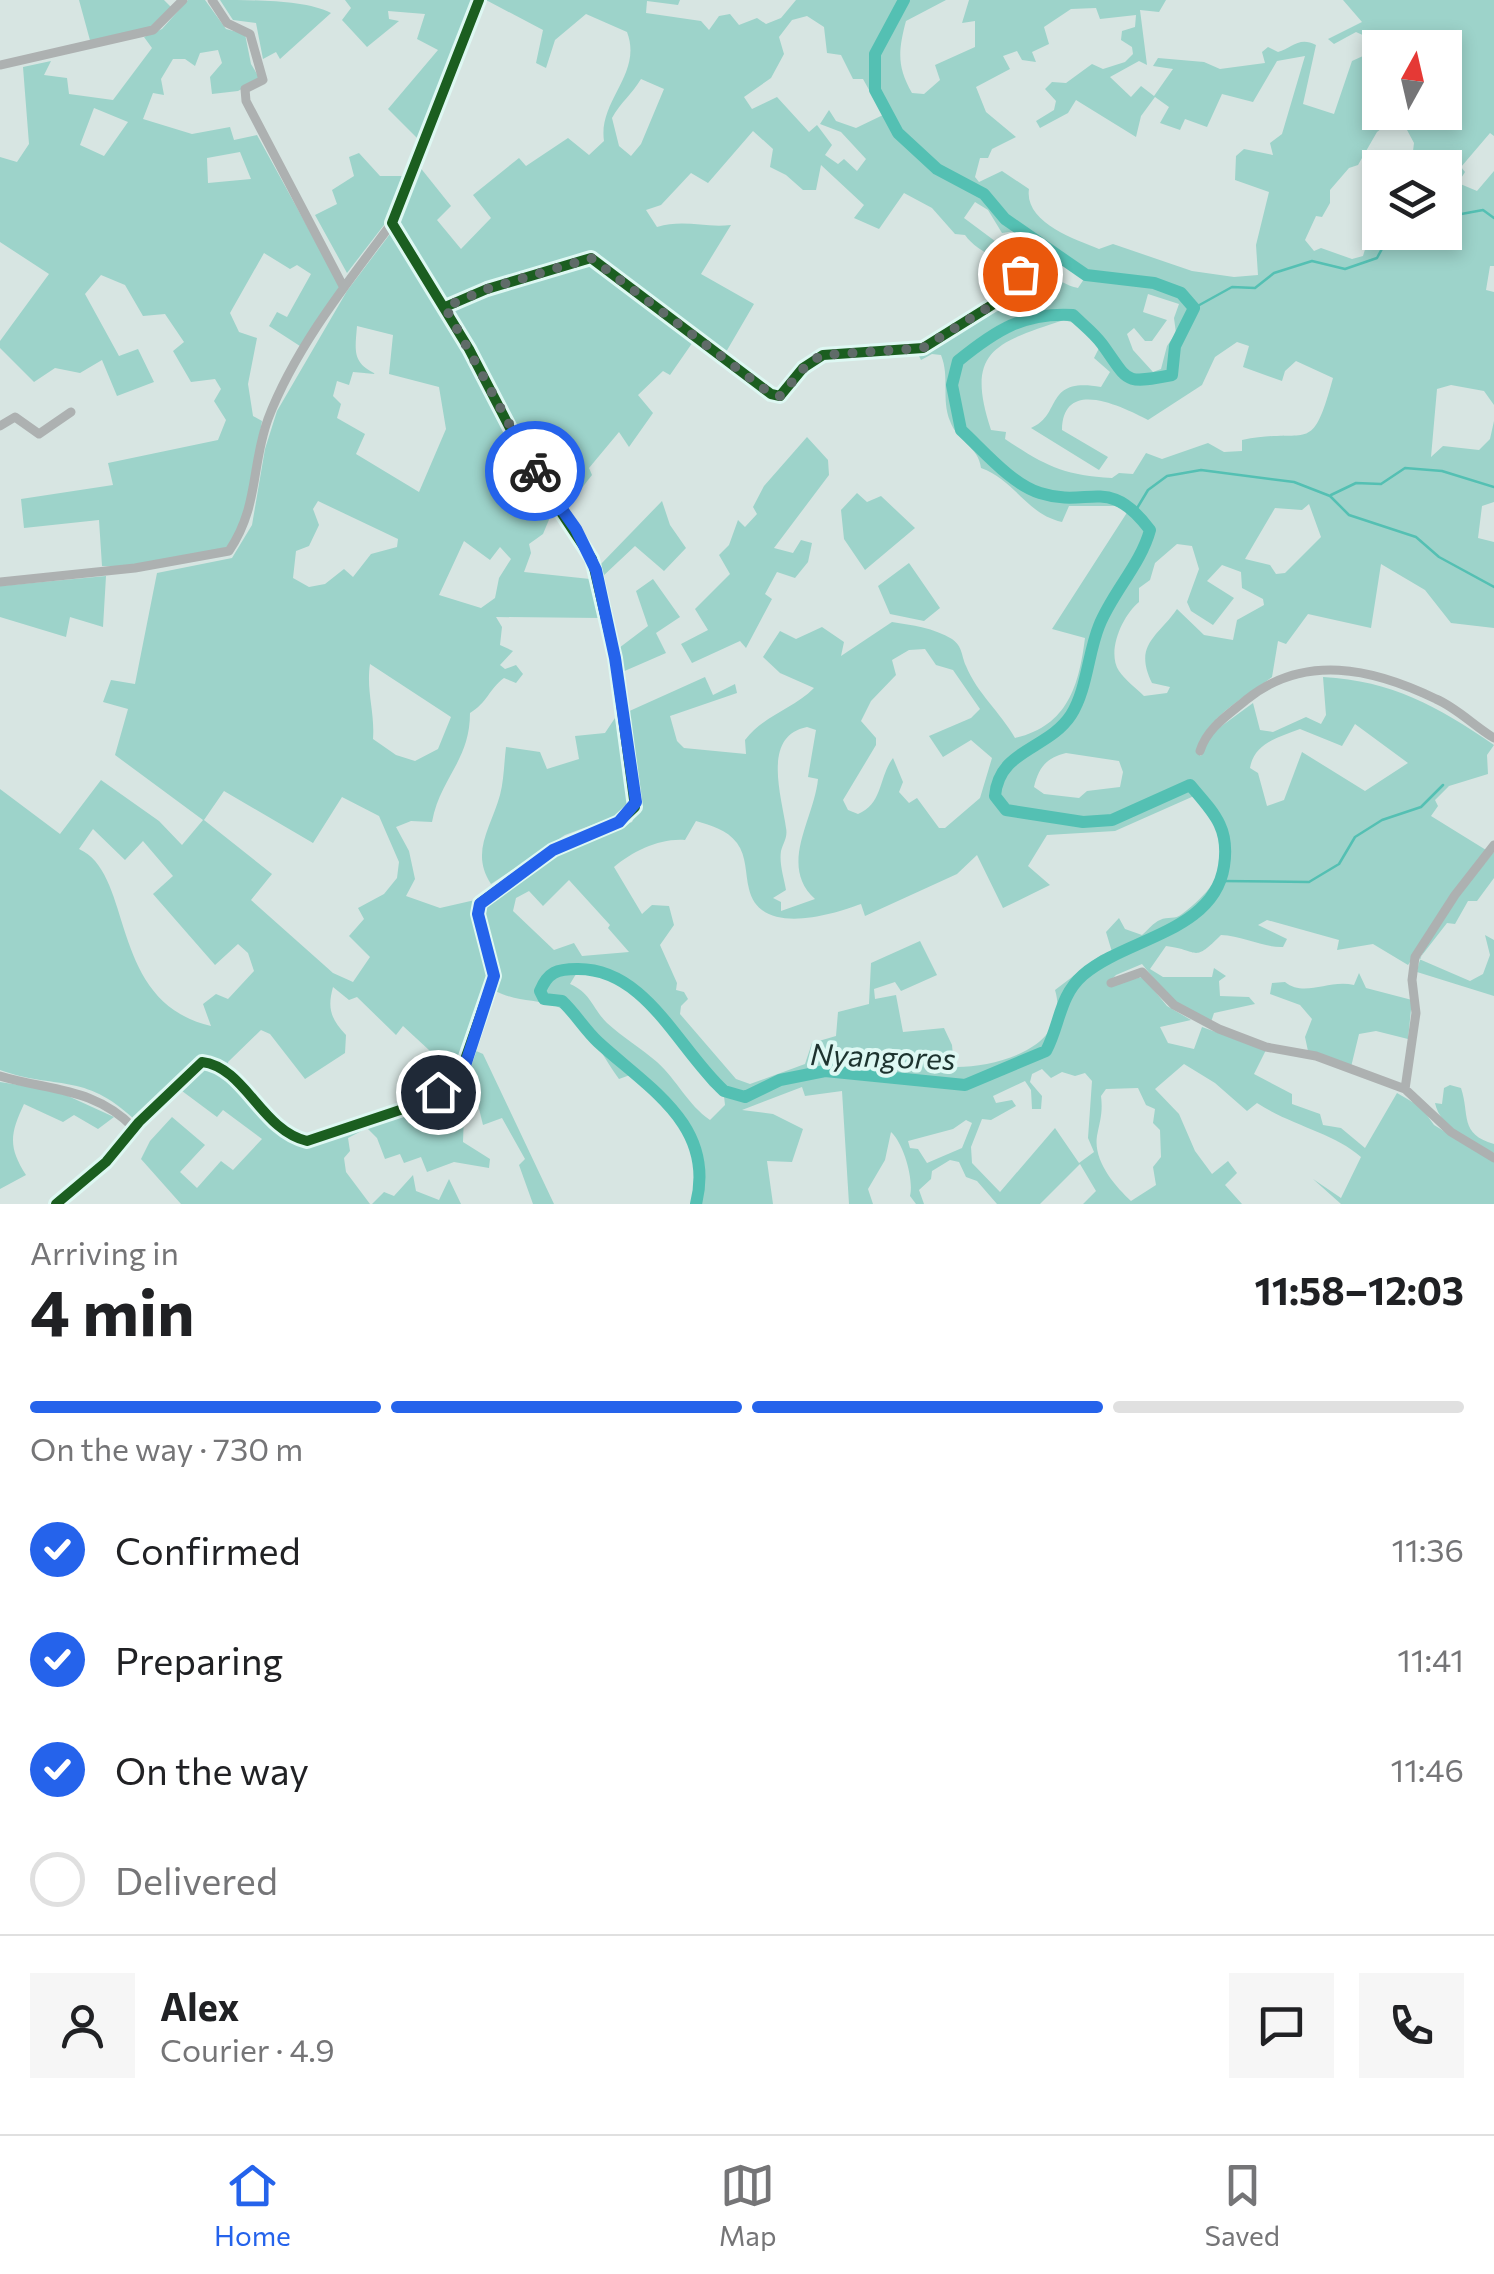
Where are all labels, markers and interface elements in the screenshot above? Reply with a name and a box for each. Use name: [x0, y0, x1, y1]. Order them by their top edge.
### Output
north arrow: [1362, 30, 1462, 130]
map controls: [1362, 30, 1462, 250]
button: layers: [1362, 150, 1462, 250]
pin: [978, 232, 1063, 317]
icon: bag: [993, 247, 1048, 302]
courier: [485, 421, 585, 521]
icon: bike: [508, 444, 563, 499]
water label: Nyangores: [810, 1034, 956, 1076]
pin: [396, 1050, 481, 1135]
icon: home: [411, 1065, 466, 1120]
text: Arriving in: [30, 1232, 179, 1272]
text: 11:58–12:03: [1255, 1266, 1464, 1313]
text: 4 min: [30, 1270, 195, 1349]
text: On the way · 730 m: [30, 1428, 303, 1468]
icon: check: [30, 1522, 85, 1577]
text: Confirmed: [115, 1526, 301, 1573]
text: 11:36: [1391, 1529, 1464, 1569]
icon: check: [30, 1632, 85, 1687]
text: Preparing: [115, 1636, 283, 1683]
text: 11:41: [1397, 1639, 1464, 1679]
icon: check: [30, 1742, 85, 1797]
text: On the way: [115, 1746, 309, 1793]
text: 11:46: [1390, 1749, 1464, 1789]
text: Delivered: [115, 1856, 278, 1903]
button: person: [30, 1973, 135, 2078]
button: chat: [1229, 1973, 1334, 2078]
button: phone: [1359, 1973, 1464, 2078]
text: Alex: [160, 1982, 239, 2029]
text: Courier · 4.9: [160, 2029, 335, 2069]
tab: Home: [214, 2158, 291, 2252]
tab: Map: [719, 2158, 777, 2252]
tab: Saved: [1204, 2158, 1280, 2252]

